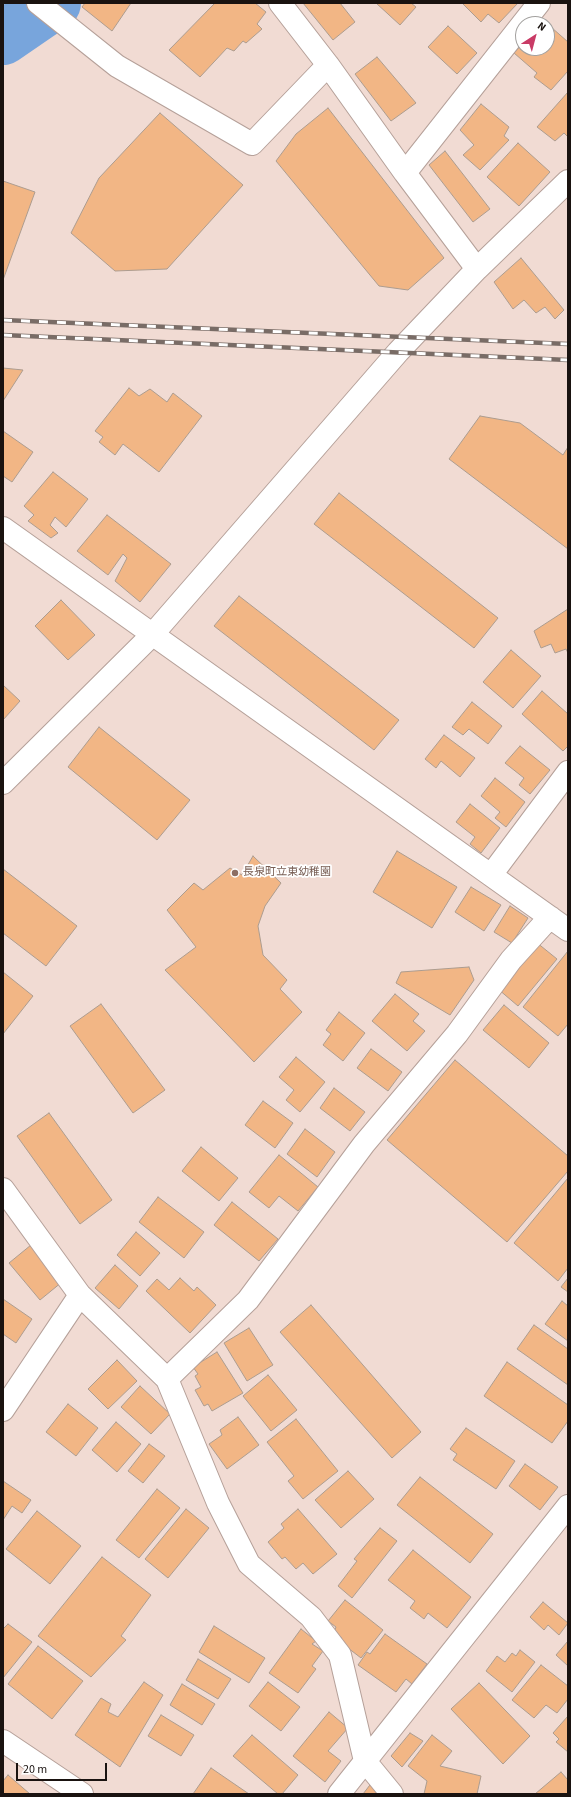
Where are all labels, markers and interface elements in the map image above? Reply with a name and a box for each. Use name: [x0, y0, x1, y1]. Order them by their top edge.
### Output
north arrow: [515, 16, 555, 56]
text: N: [534, 18, 549, 35]
place label: 長泉町立東幼稚園: [243, 866, 331, 880]
marker: 長泉町立東幼稚園: [230, 868, 240, 878]
scale bar: [18, 1755, 109, 1781]
text: 20 m: [23, 1761, 47, 1778]

